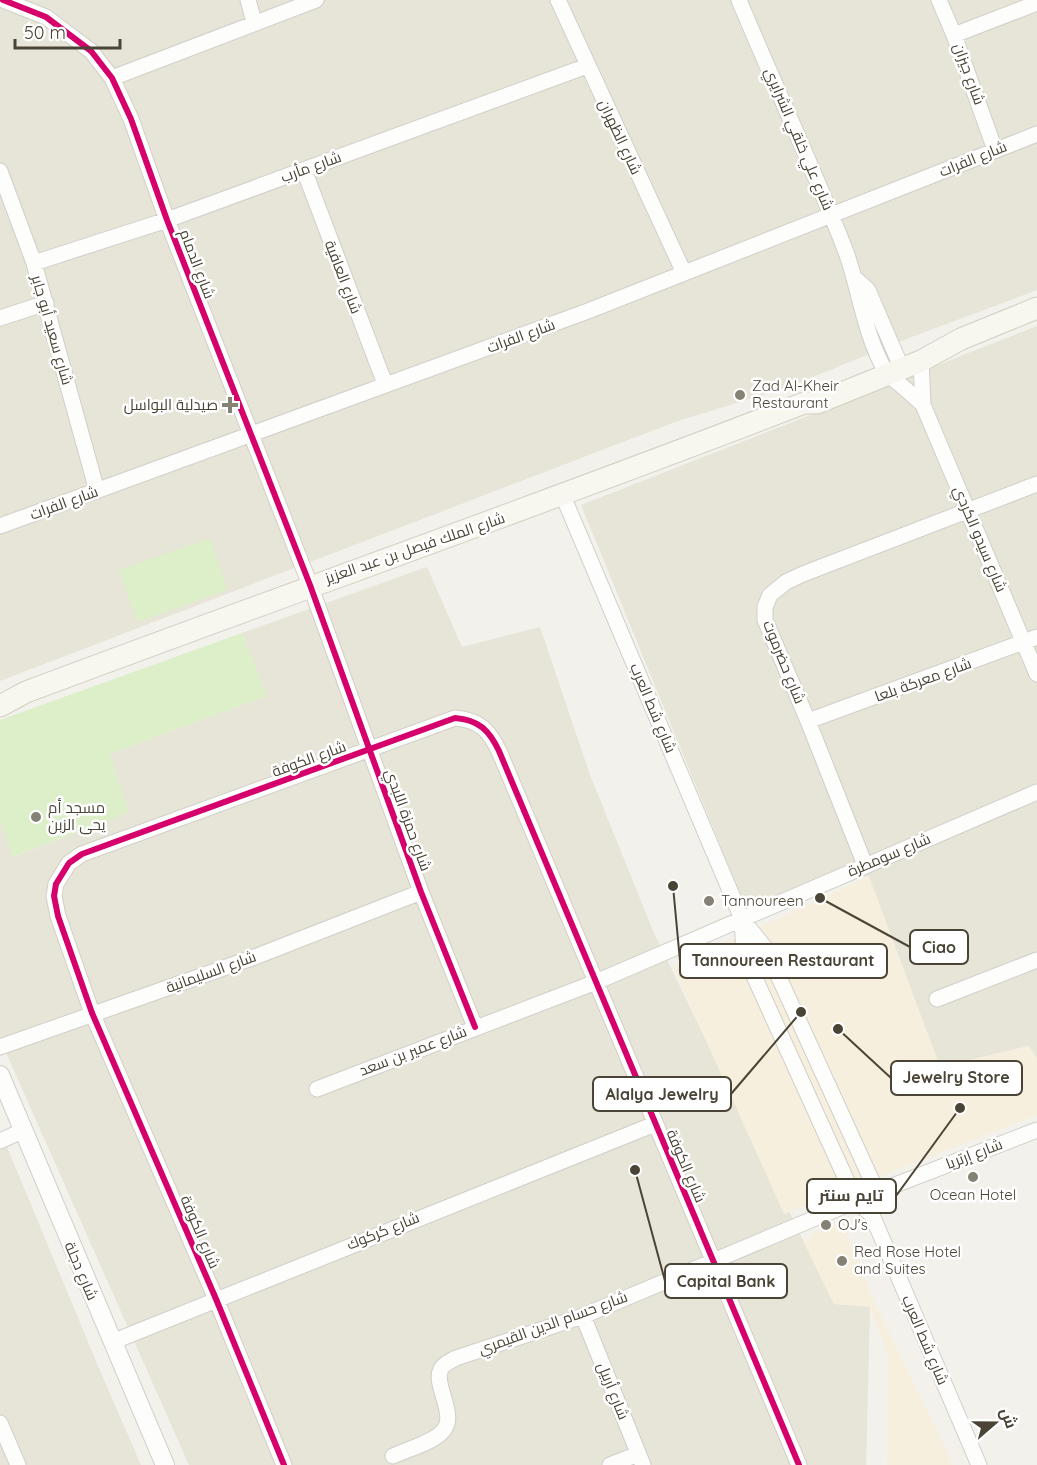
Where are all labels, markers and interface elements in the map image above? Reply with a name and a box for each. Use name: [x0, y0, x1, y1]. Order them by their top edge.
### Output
scale bar: [15, 12, 120, 50]
text: 50 m: [24, 21, 66, 44]
street label: شارع جيزان: [948, 40, 989, 108]
street label: شارع علي خلقي الشرايري: [758, 65, 838, 214]
street label: شارع الظهران: [593, 96, 646, 178]
street label: شارع الفرات: [936, 136, 1010, 183]
street label: شارع مأرب: [278, 147, 344, 188]
street label: شارع الدمام: [174, 226, 219, 302]
street label: شارع العافية: [319, 237, 366, 317]
street label: شارع سعيد أبو جابر: [25, 272, 77, 388]
street label: شارع الفرات: [484, 314, 558, 359]
place label: Zad Al-Kheir Restaurant: [752, 376, 839, 412]
marker: Zad Al-Kheir Restaurant: [733, 388, 747, 402]
place label: صيدلية البواسل: [124, 395, 218, 415]
marker: صيدلية البواسل: [223, 398, 237, 412]
street label: شارع الفرات: [27, 481, 101, 526]
street label: شارع سيدو الكردي: [947, 483, 1011, 596]
street label: شارع الملك فيصل بن عبد العزيز: [321, 508, 508, 590]
street label: شارع حضرموت: [757, 617, 810, 707]
street label: شارع معركة بلعا: [872, 653, 974, 708]
street label: شارع شط العرب: [624, 660, 681, 756]
street label: شارع الكوفة: [269, 736, 349, 783]
street label: شارع حمزة اللبدي: [378, 766, 436, 875]
place label: مسجد أم يحى الزبن: [48, 798, 106, 835]
marker: مسجد أم يحى الزبن: [29, 810, 43, 824]
street label: شارع سومطرة: [844, 829, 934, 882]
place label: Tannoureen: [721, 891, 804, 910]
marker: Tannoureen: [702, 894, 716, 908]
callout: Ciao: [910, 930, 968, 964]
text: Ciao: [922, 937, 956, 957]
callout: Tannoureen Restaurant: [680, 944, 887, 978]
street label: شارع السليمانية: [163, 946, 259, 999]
text: Tannoureen Restaurant: [691, 950, 875, 970]
street label: شارع عمير بن سعد: [356, 1021, 470, 1082]
callout: Jewelry Store: [891, 1061, 1022, 1095]
text: Jewelry Store: [902, 1067, 1010, 1087]
callout: Alalya Jewelry: [593, 1077, 731, 1111]
text: Alalya Jewelry: [605, 1084, 719, 1104]
street label: شارع الكوفة: [661, 1126, 710, 1206]
street label: شارع إرتريا: [943, 1134, 1006, 1175]
marker: Ocean Hotel: [966, 1170, 980, 1184]
callout: تايم سنتر: [807, 1179, 896, 1213]
text: تايم سنتر: [818, 1185, 884, 1207]
place label: Ocean Hotel: [930, 1185, 1016, 1204]
street label: شارع الكوفة: [175, 1192, 224, 1272]
street label: شارع كركوك: [344, 1207, 423, 1256]
place label: OJ's: [838, 1215, 868, 1234]
marker: OJ's: [819, 1218, 833, 1232]
street label: شارع دجلة: [59, 1239, 102, 1304]
place label: Red Rose Hotel and Suites: [854, 1242, 961, 1278]
marker: Red Rose Hotel and Suites: [835, 1254, 849, 1268]
callout: Capital Bank: [665, 1264, 787, 1298]
text: Capital Bank: [677, 1271, 775, 1291]
street label: شارع حسام الدين القيمري: [476, 1287, 631, 1361]
street label: شارع شط العرب: [896, 1292, 953, 1388]
street label: شارع أربيل: [592, 1359, 634, 1423]
north arrow: [965, 1393, 1025, 1453]
text: ش: [996, 1405, 1022, 1431]

